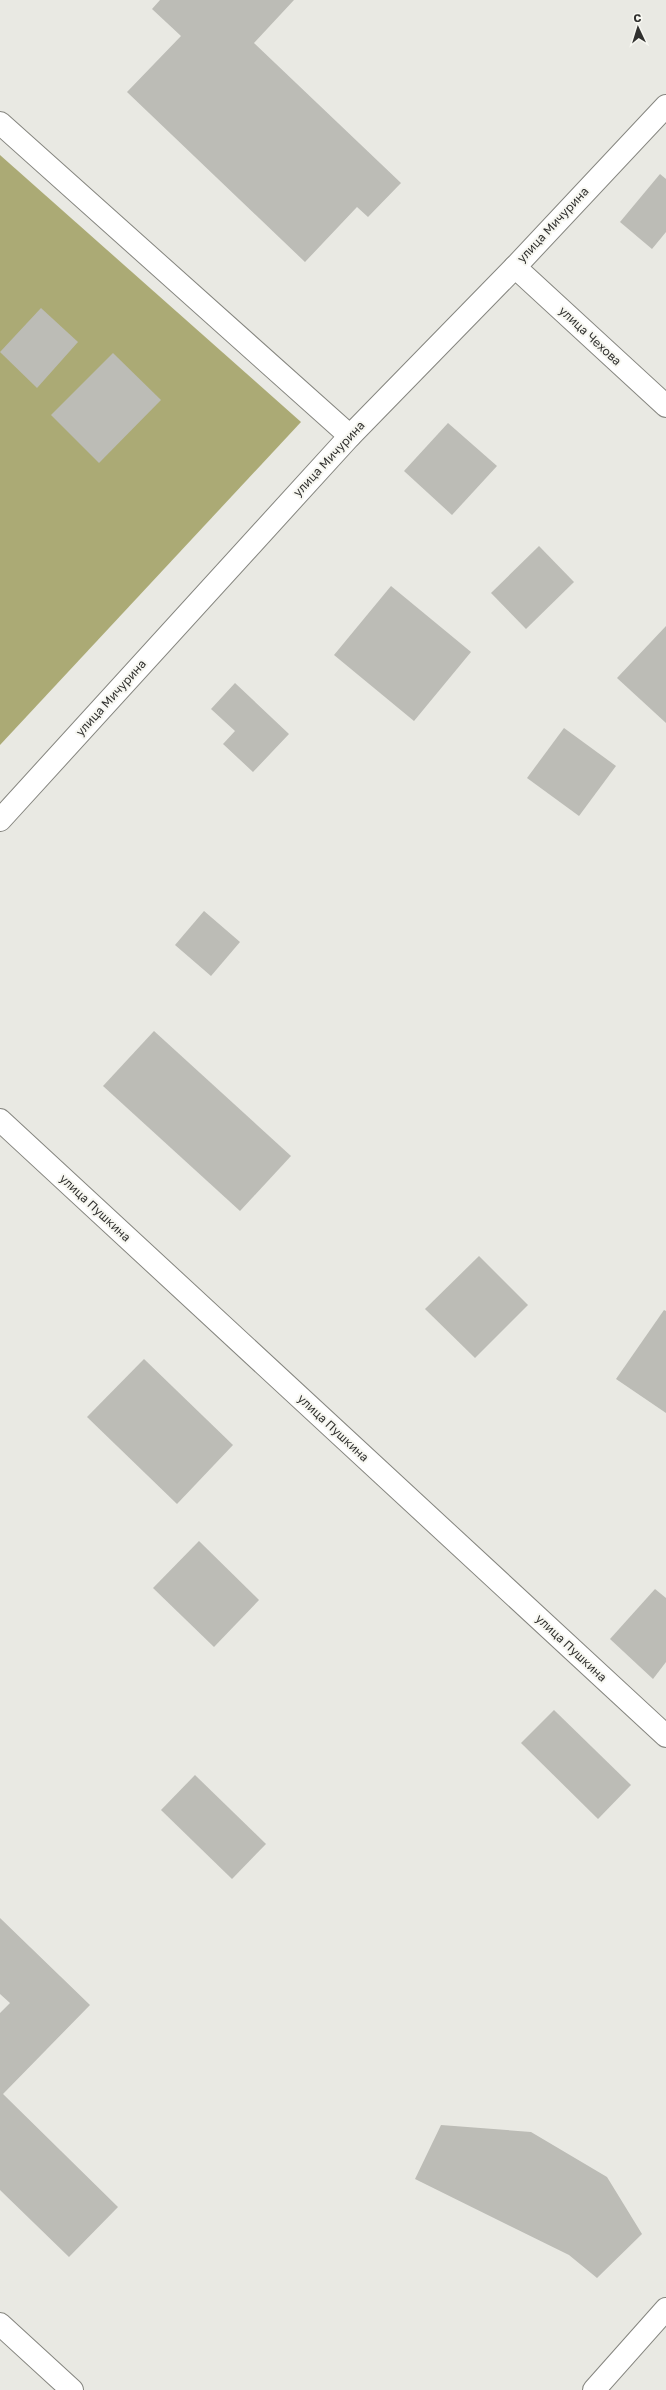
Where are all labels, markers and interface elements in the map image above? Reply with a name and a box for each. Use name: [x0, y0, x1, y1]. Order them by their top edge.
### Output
north arrow: [618, 8, 658, 48]
text: С: [633, 11, 642, 24]
street label: улица Мичурина: [514, 184, 592, 266]
street label: улица Чехова: [556, 303, 625, 368]
street label: улица Мичурина: [290, 418, 368, 500]
street label: улица Мичурина: [72, 656, 149, 739]
street label: улица Пушкина: [57, 1171, 134, 1244]
street label: улица Пушкина: [295, 1391, 372, 1464]
street label: улица Пушкина: [533, 1611, 610, 1684]

